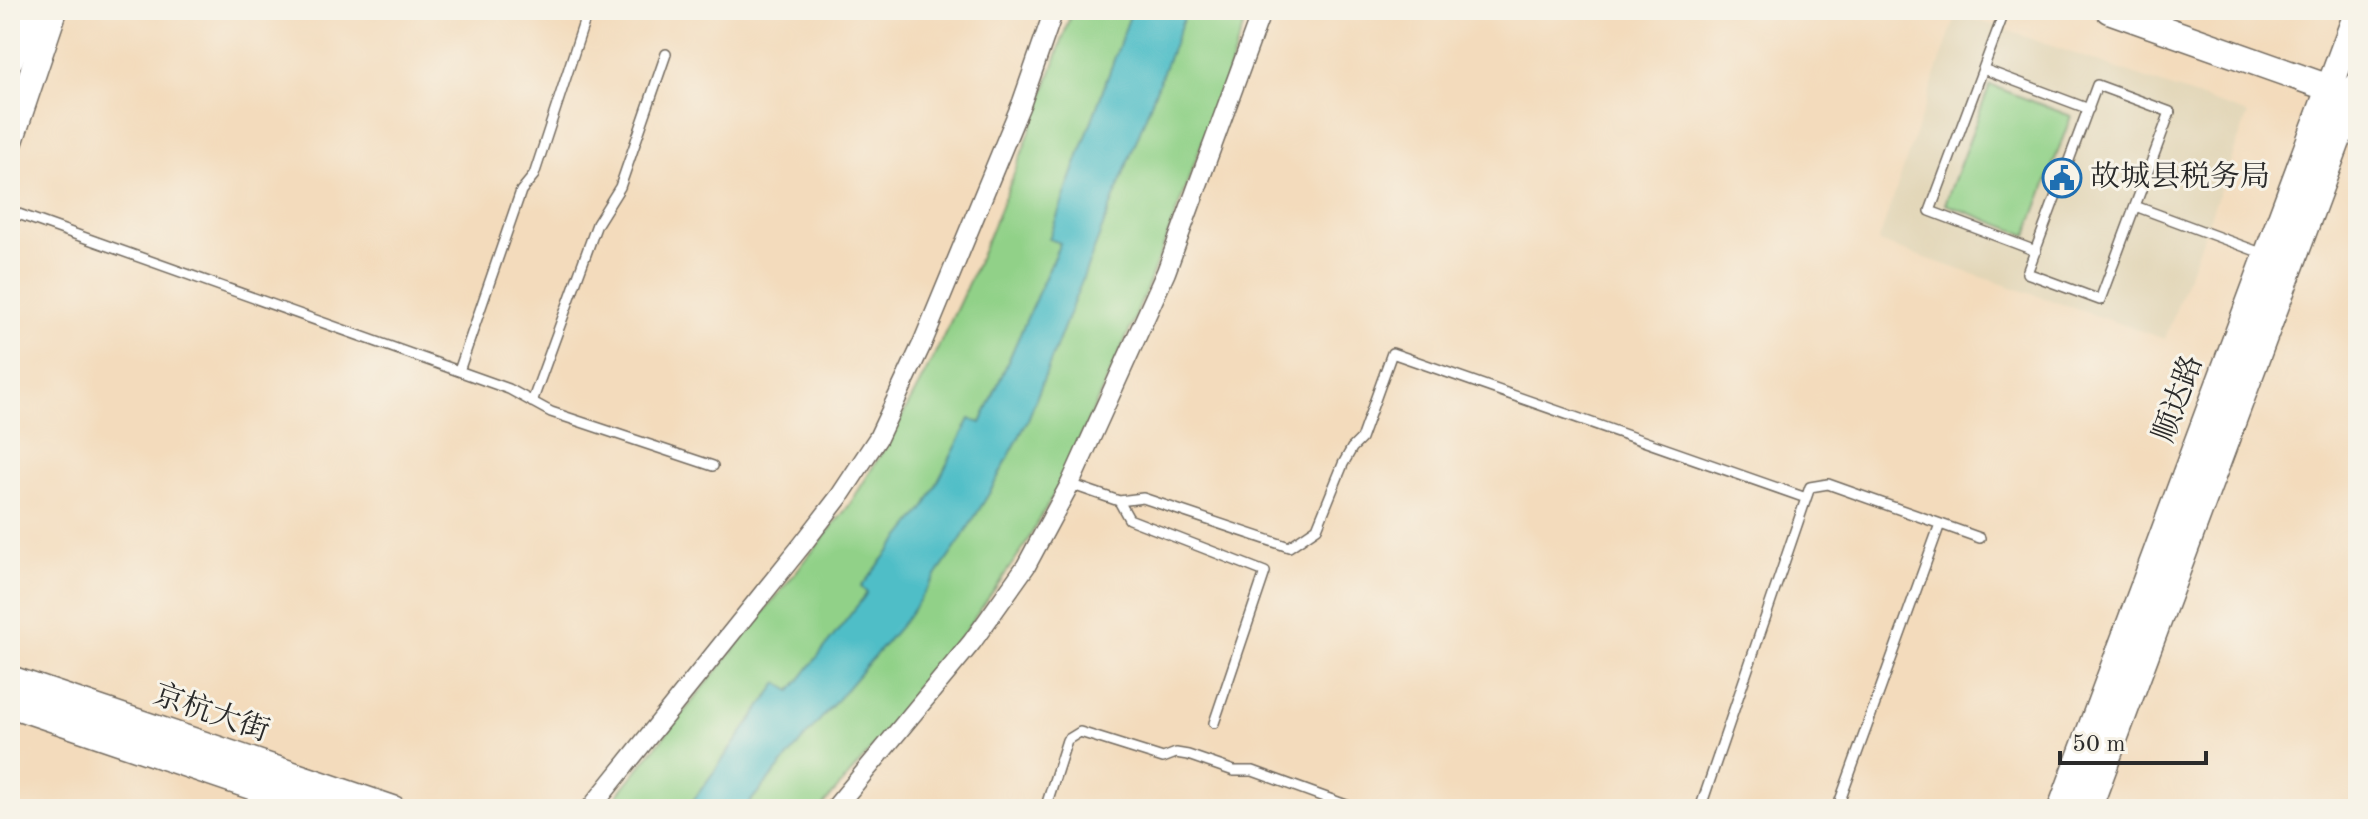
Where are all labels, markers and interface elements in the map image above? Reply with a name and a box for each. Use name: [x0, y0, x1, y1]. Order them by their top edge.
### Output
public building icon: 故城县税务局: [2041, 157, 2083, 199]
place label: 故城县税务局: [2090, 160, 2270, 193]
street label: 顺达路: [2147, 351, 2208, 446]
street label: 京杭大街: [149, 677, 274, 748]
scale bar: [2060, 715, 2206, 765]
text: 50 m: [2072, 733, 2126, 757]

